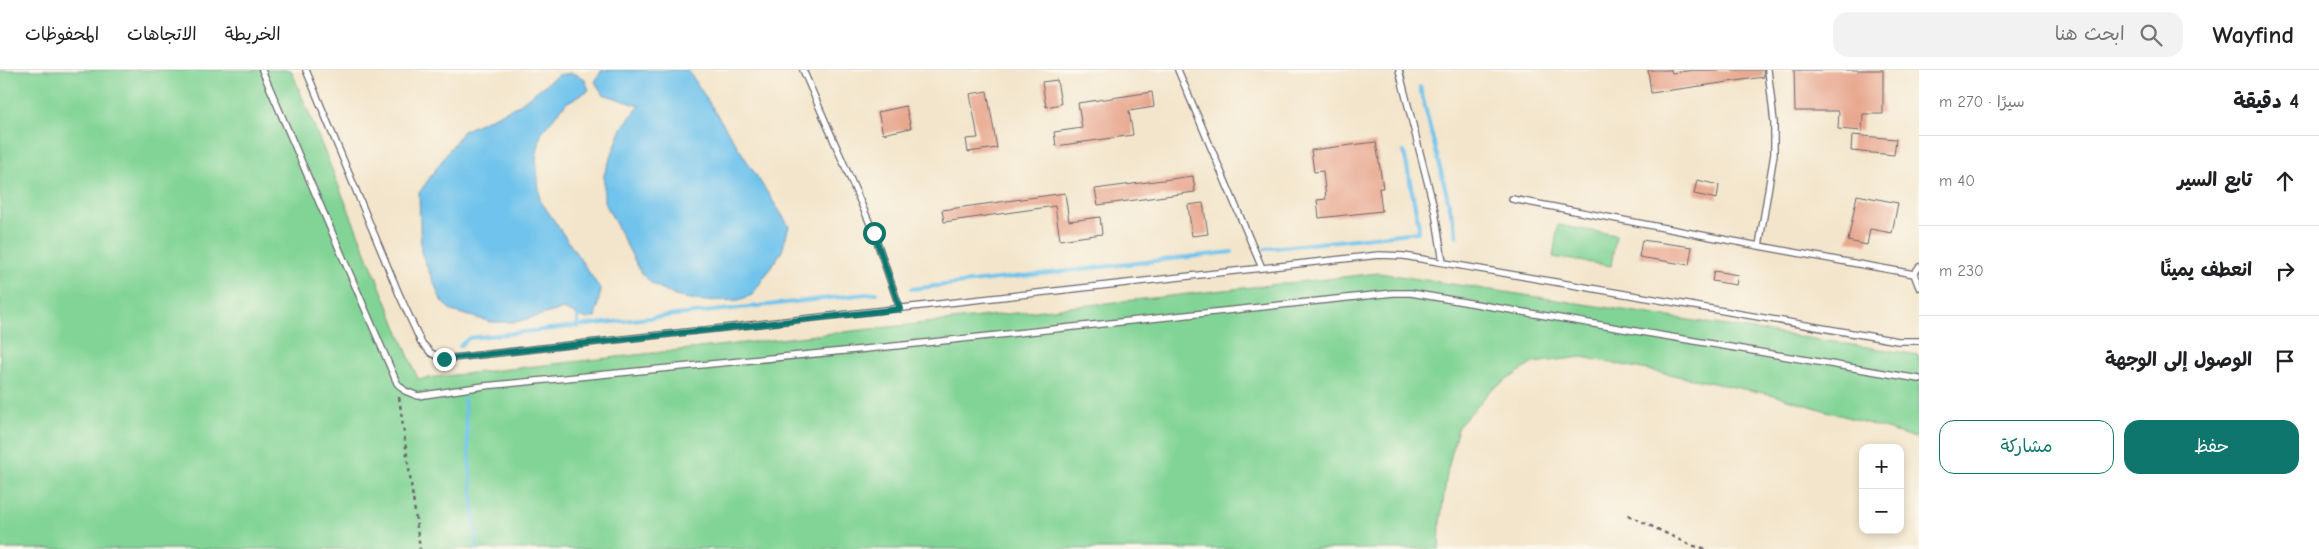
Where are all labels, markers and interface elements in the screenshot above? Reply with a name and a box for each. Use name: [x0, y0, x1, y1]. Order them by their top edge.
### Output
search box: [1833, 12, 2183, 57]
icon: search: [2137, 21, 2165, 49]
text: Wayfind: [2213, 21, 2294, 49]
text: ابحث هنا: [2055, 23, 2125, 45]
text: المحفوظات: [25, 24, 99, 45]
text: الاتجاهات: [127, 24, 197, 45]
text: الخريطة: [225, 24, 281, 45]
text: 4 دقيقة: [2233, 89, 2299, 113]
text: سيرًا · 270 m: [1939, 93, 2025, 111]
icon: ahead: [2271, 167, 2299, 195]
text: تابع السير: [2178, 169, 2252, 191]
text: 40 m: [1939, 172, 1975, 190]
route start: [863, 222, 886, 245]
icon: right: [2271, 257, 2299, 285]
text: انعطف يمينًا: [2160, 259, 2252, 281]
text: 230 m: [1939, 262, 1984, 280]
icon: arrive: [2271, 347, 2299, 375]
route end: [433, 348, 456, 371]
text: الوصول إلى الوجهة: [2105, 349, 2252, 371]
button: مشاركة: [1939, 420, 2114, 474]
button: حفظ: [2124, 420, 2299, 474]
map controls: [1859, 444, 1904, 534]
button: +: [1859, 444, 1904, 489]
button: −: [1859, 489, 1904, 534]

